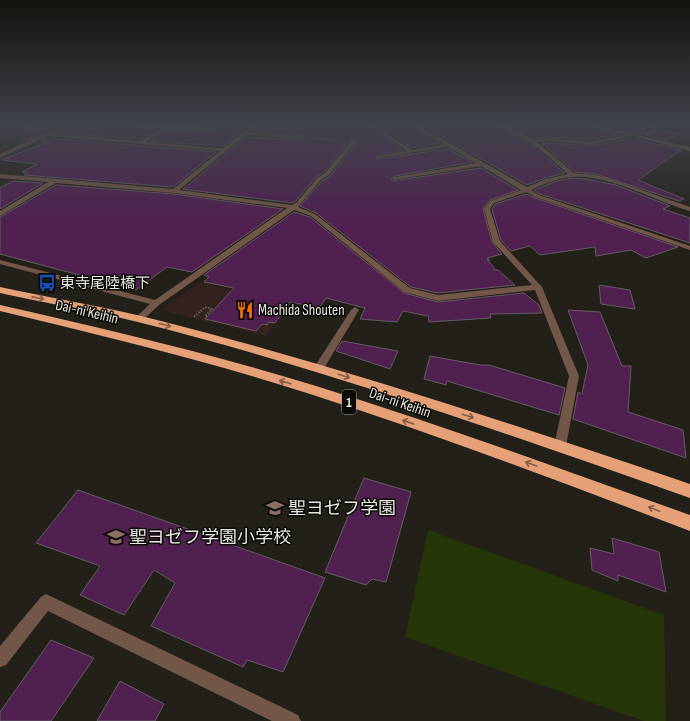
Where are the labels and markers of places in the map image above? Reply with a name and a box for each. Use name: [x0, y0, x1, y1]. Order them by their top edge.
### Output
bus stop icon: 東寺尾陸橋下: [37, 273, 57, 293]
place label: 東寺尾陸橋下: [60, 274, 150, 293]
restaurant icon: Machida Shouten: [235, 300, 255, 320]
place label: Machida Shouten: [258, 301, 345, 320]
school or university icon: 聖ヨゼフ学園: [265, 498, 285, 518]
place label: 聖ヨゼフ学園: [288, 498, 396, 519]
school or university icon: 聖ヨゼフ学園小学校: [106, 527, 126, 547]
place label: 聖ヨゼフ学園小学校: [129, 527, 291, 548]

